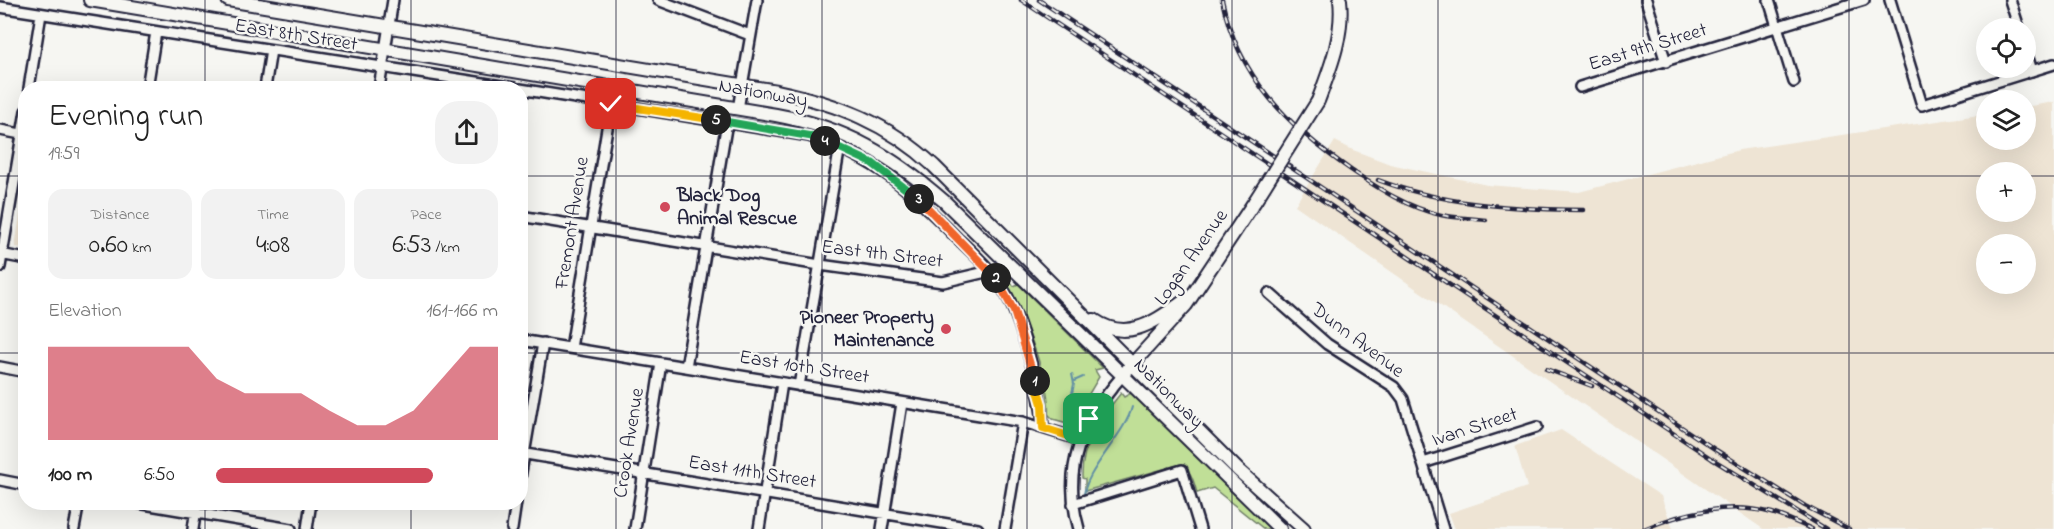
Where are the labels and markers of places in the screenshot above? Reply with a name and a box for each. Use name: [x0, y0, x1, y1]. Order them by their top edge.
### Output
pin: [585, 78, 636, 129]
pin: 5: [701, 105, 731, 135]
pin: 4: [810, 126, 840, 156]
place label: Black Dog Animal Rescue: [676, 182, 798, 234]
pin: 3: [904, 184, 934, 214]
marker: Black Dog Animal Rescue: [658, 200, 672, 214]
pin: 2: [981, 263, 1011, 293]
place label: Pioneer Property Maintenance: [800, 304, 935, 356]
marker: Pioneer Property Maintenance: [939, 322, 953, 336]
pin: 1: [1020, 366, 1050, 396]
pin: [1063, 393, 1114, 444]

